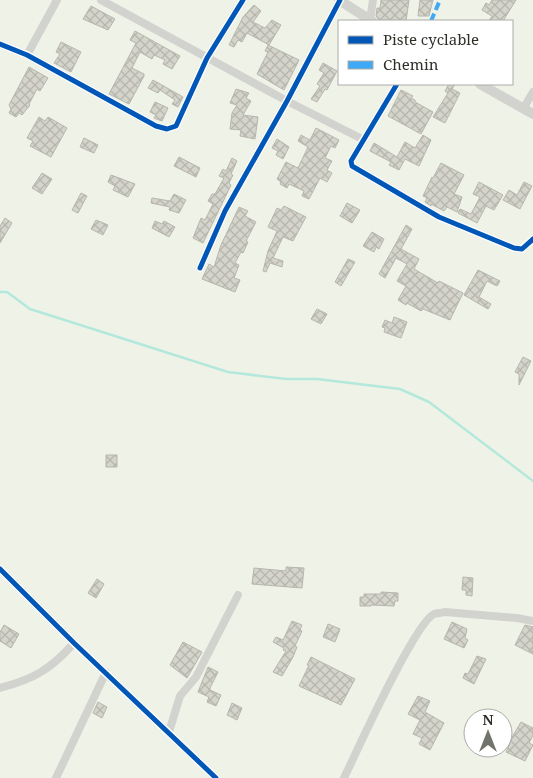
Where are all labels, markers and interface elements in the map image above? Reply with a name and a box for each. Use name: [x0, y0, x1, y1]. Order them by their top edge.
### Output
legend: [338, 20, 513, 85]
text: Piste cyclable: [383, 29, 479, 49]
text: Chemin: [383, 54, 439, 74]
north arrow: [463, 708, 513, 758]
text: N: [482, 710, 494, 729]

